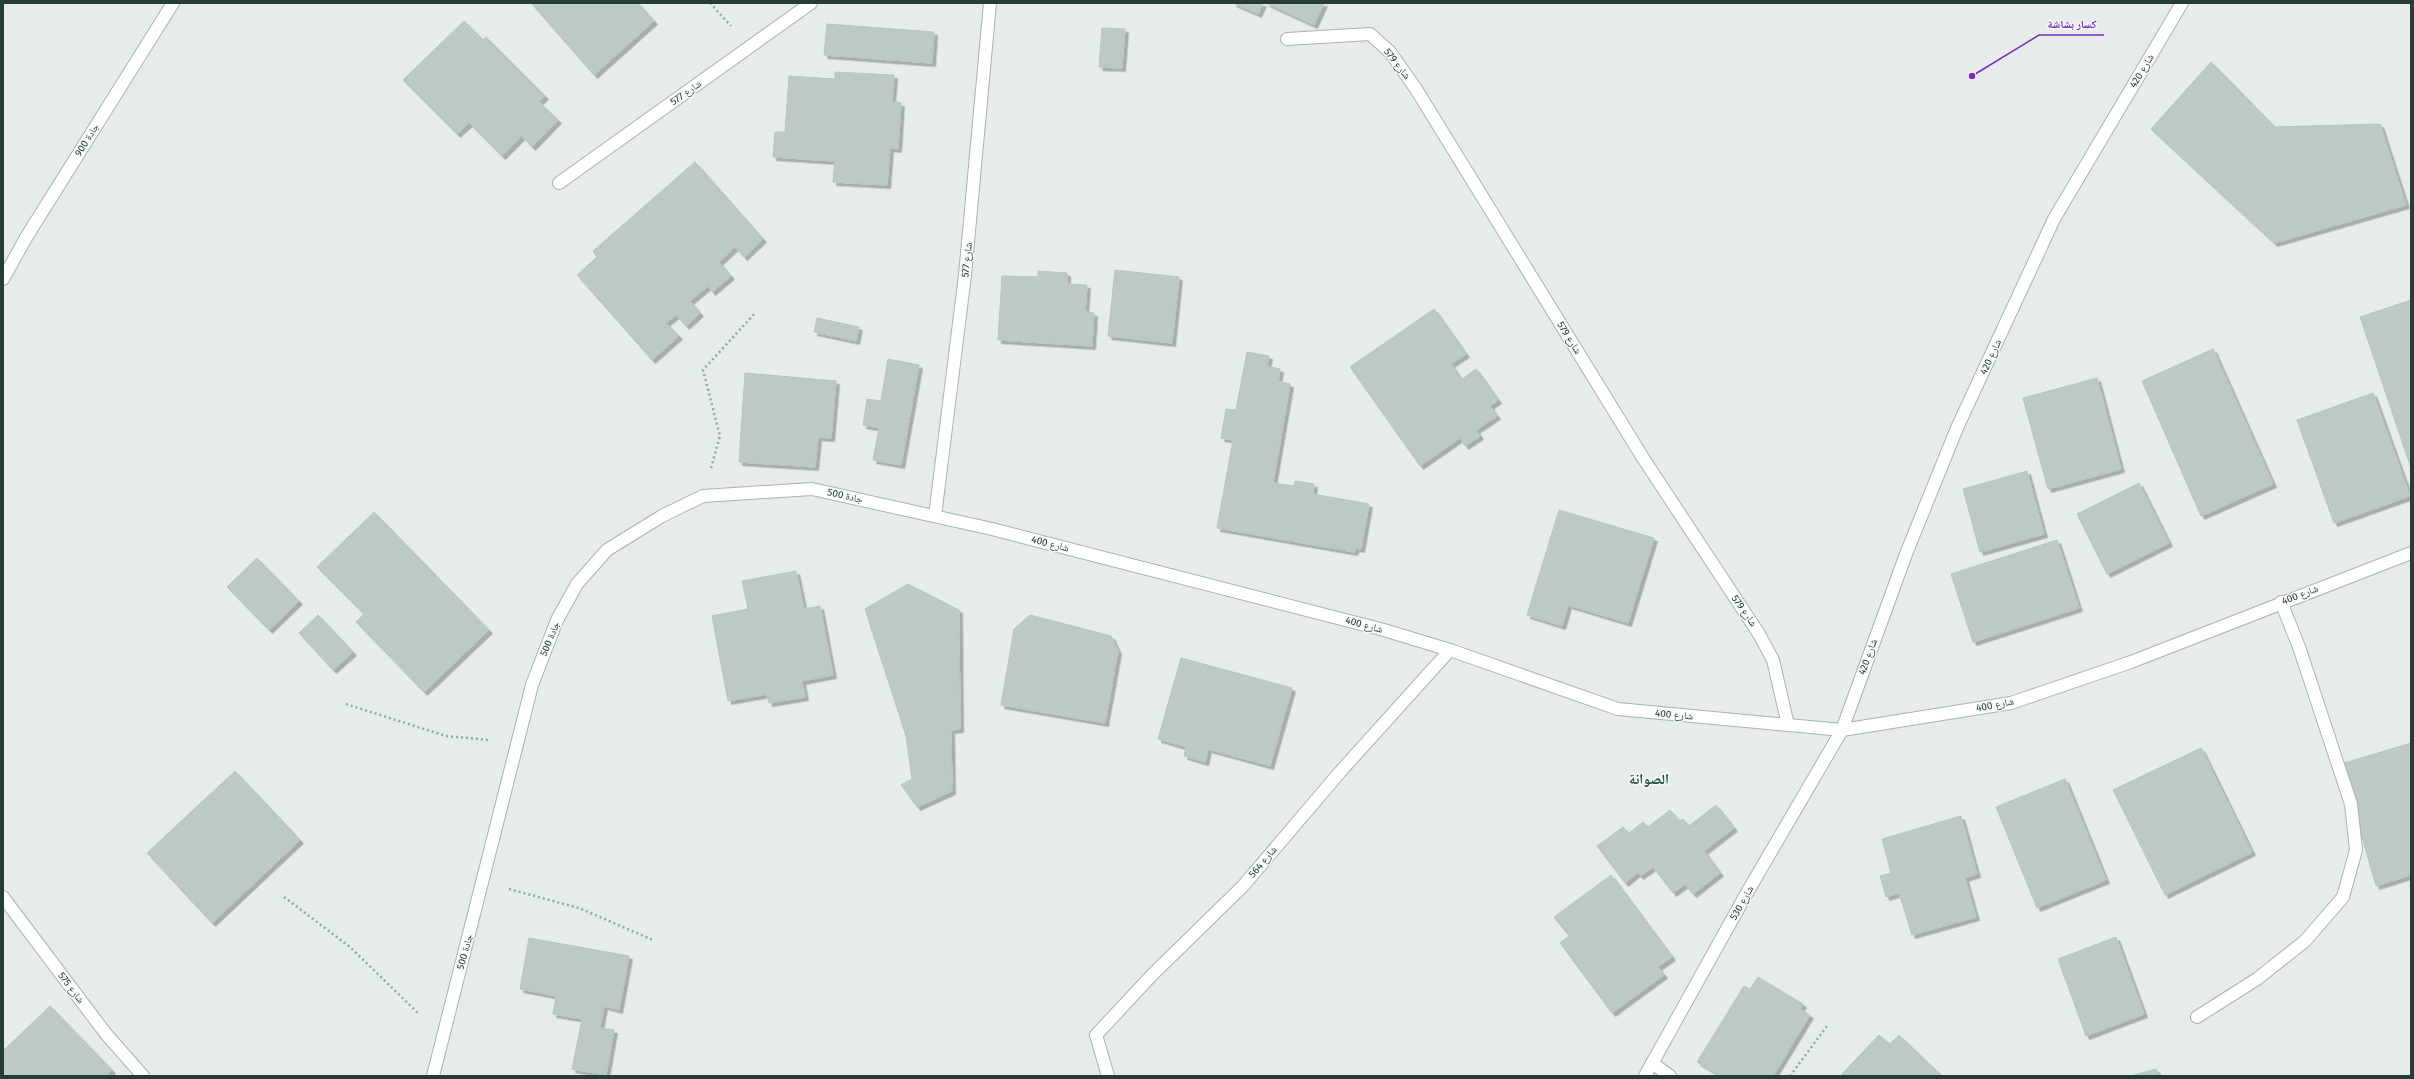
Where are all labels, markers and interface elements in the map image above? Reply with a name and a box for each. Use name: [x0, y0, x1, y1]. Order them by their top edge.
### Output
callout: كسار بشاشة: [2039, 12, 2104, 35]
text: كسار بشاشة: [2047, 18, 2097, 31]
street label: شارع 579: [1381, 46, 1413, 82]
street label: شارع 420: [2127, 52, 2157, 90]
street label: شارع 577: [668, 78, 704, 108]
street label: جادة 900: [72, 121, 102, 159]
street label: شارع 577: [959, 241, 975, 278]
street label: شارع 579: [1554, 320, 1584, 357]
street label: شارع 420: [1978, 337, 2004, 376]
street label: جادة 500: [826, 486, 864, 506]
street label: شارع 400: [1030, 534, 1070, 555]
street label: شارع 400: [2280, 582, 2320, 607]
street label: شارع 579: [1729, 593, 1759, 630]
street label: شارع 400: [1344, 614, 1384, 636]
street label: جادة 500: [538, 620, 563, 658]
street label: شارع 420: [1856, 637, 1880, 677]
street label: شارع 400: [1975, 695, 2015, 715]
street label: شارع 400: [1654, 707, 1694, 723]
district label: الصوانة: [1629, 771, 1669, 788]
street label: شارع 564: [1246, 844, 1280, 880]
street label: شارع 530: [1728, 883, 1756, 922]
street label: جادة 500: [455, 932, 476, 971]
street label: شارع 575: [55, 970, 87, 1006]

